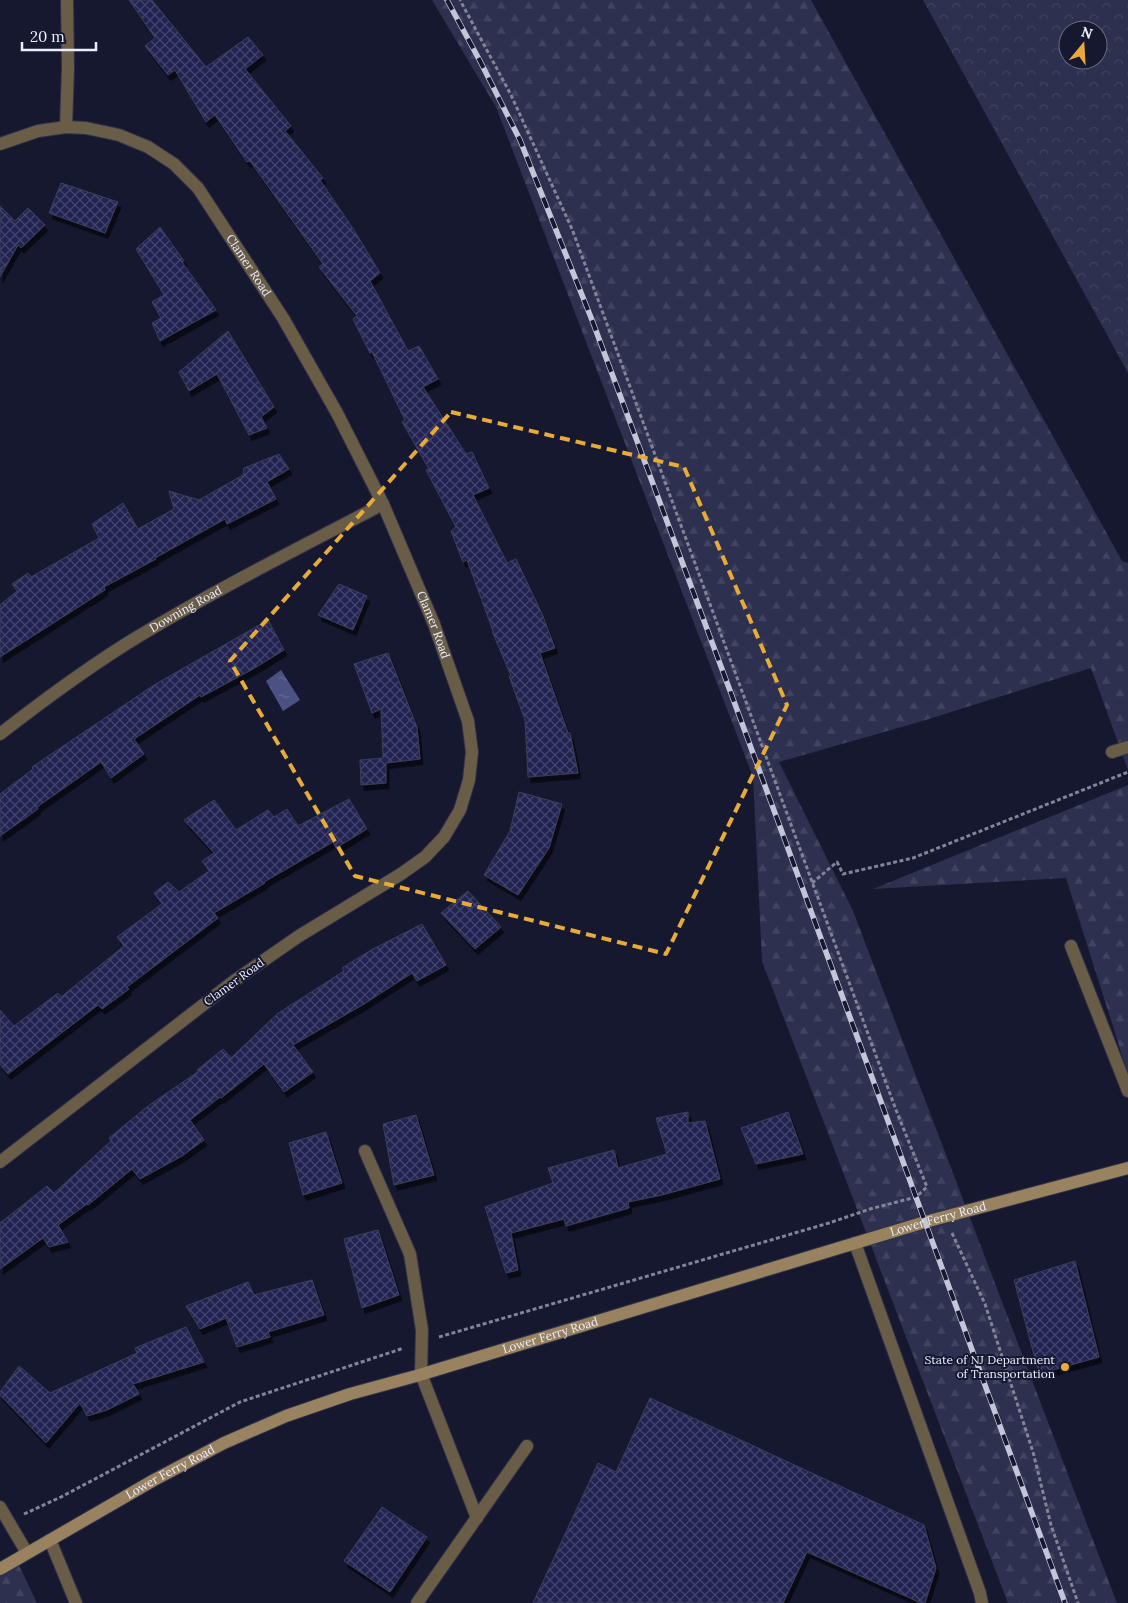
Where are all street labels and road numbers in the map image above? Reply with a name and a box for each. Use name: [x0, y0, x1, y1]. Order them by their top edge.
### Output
street label: Clamer Road: [223, 231, 275, 299]
street label: Downing Road: [146, 582, 224, 635]
street label: Clamer Road: [414, 588, 453, 660]
street label: Clamer Road: [200, 955, 267, 1009]
street label: Lower Ferry Road: [888, 1198, 988, 1239]
street label: Lower Ferry Road: [500, 1313, 600, 1356]
street label: Lower Ferry Road: [123, 1441, 217, 1502]

